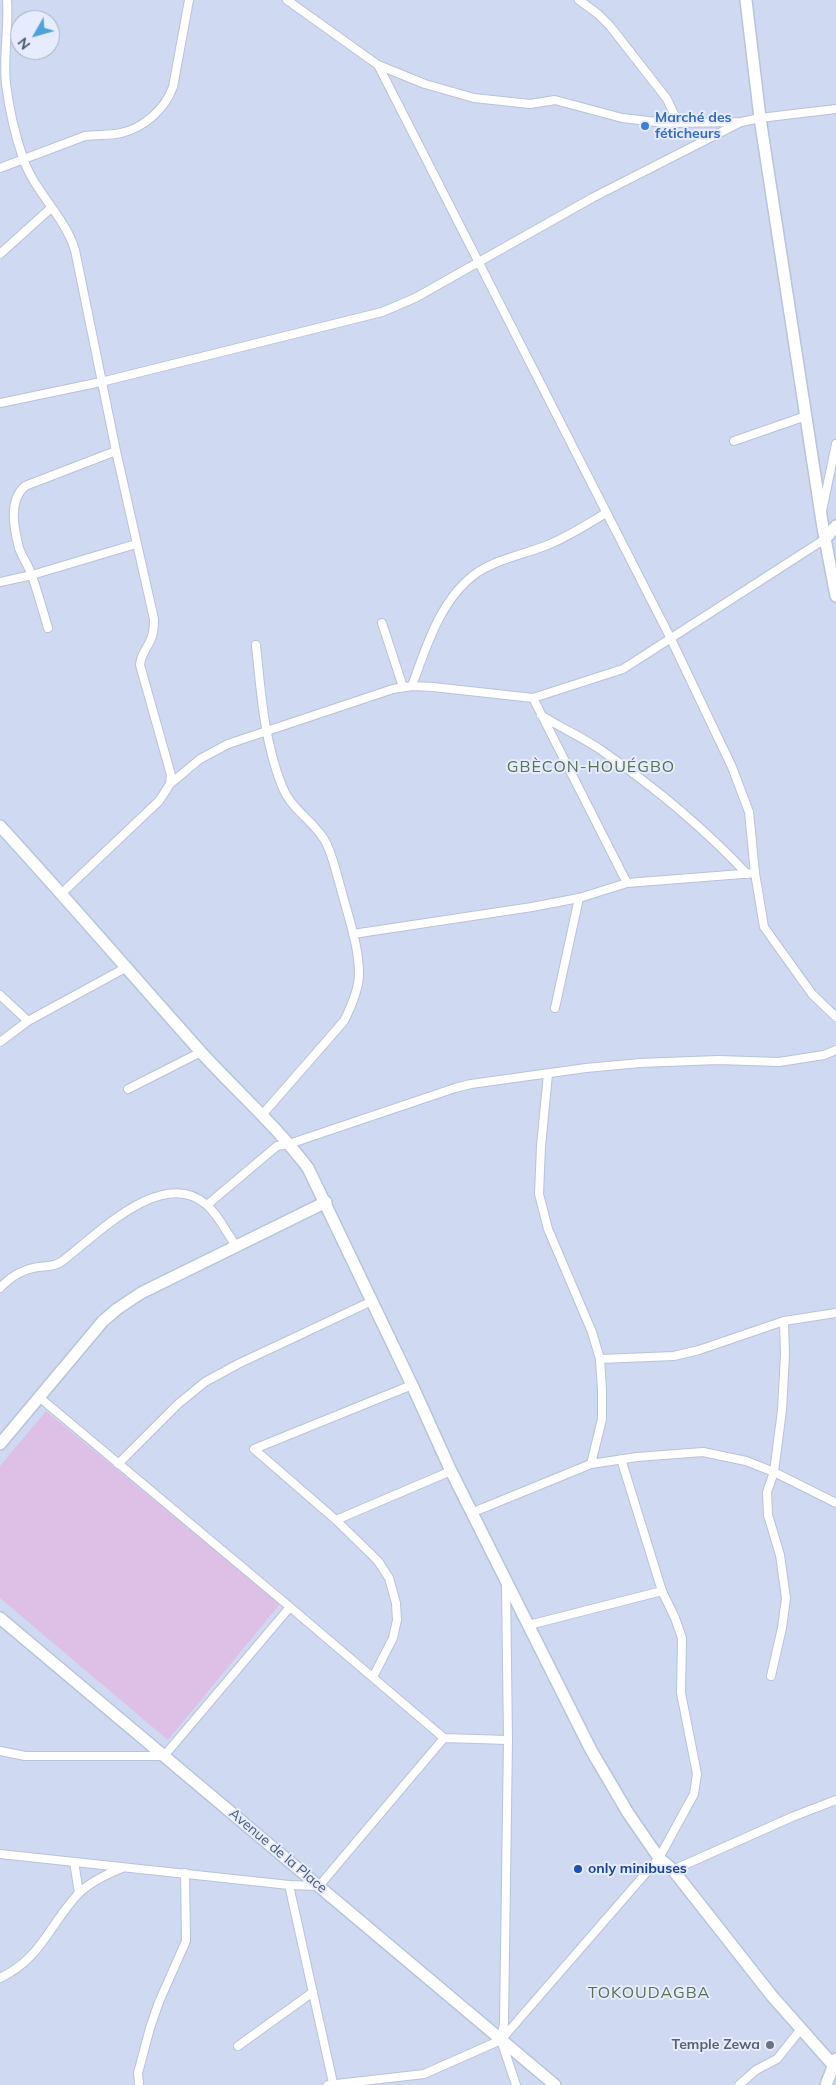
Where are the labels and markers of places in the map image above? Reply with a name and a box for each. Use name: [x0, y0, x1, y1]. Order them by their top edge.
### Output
place label: Marché des féticheurs: [655, 110, 732, 142]
marker: Marché des féticheurs: [639, 120, 651, 132]
place label: only minibuses: [588, 1861, 687, 1877]
marker: only minibuses: [572, 1863, 584, 1875]
place label: Temple Zewa: [672, 2037, 760, 2053]
marker: Temple Zewa: [764, 2039, 776, 2051]

